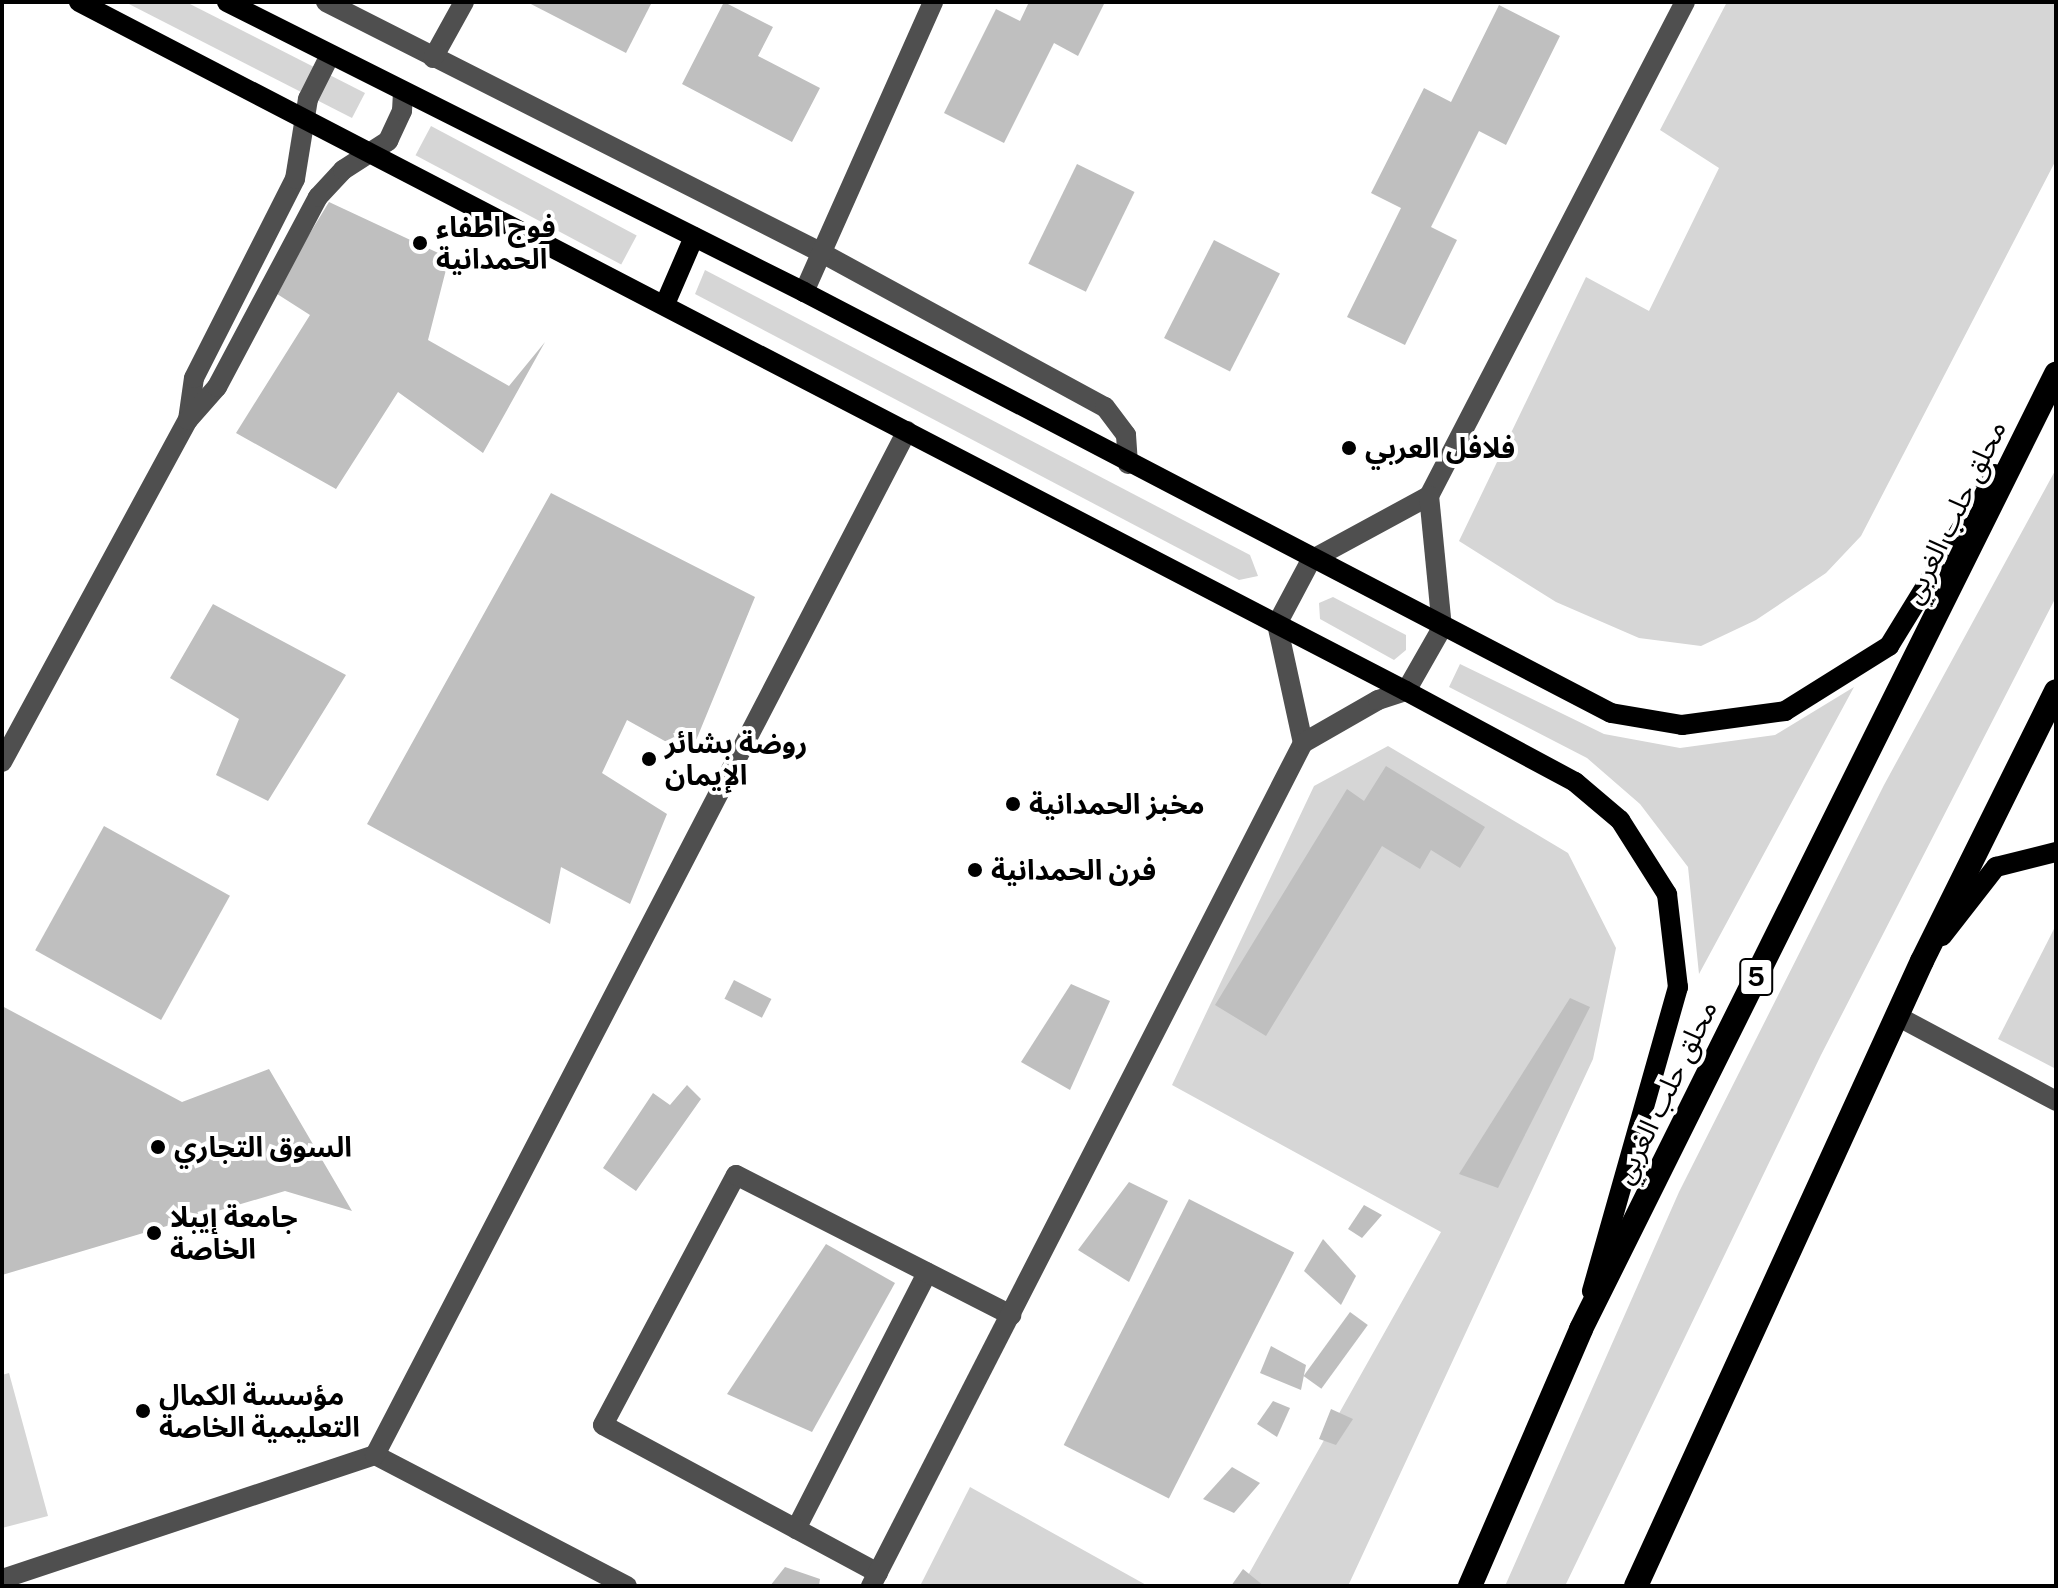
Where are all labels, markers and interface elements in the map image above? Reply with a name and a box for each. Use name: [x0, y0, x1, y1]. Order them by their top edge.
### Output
place label: فوج اطفاء الحمدانية: [436, 210, 556, 276]
marker: فوج اطفاء الحمدانية: [411, 234, 429, 252]
street label: محلق حلب الغربي: [1895, 415, 2013, 609]
place label: فلافل العربي: [1365, 431, 1515, 465]
marker: فلافل العربي: [1340, 439, 1358, 457]
place label: روضة بشائر الإيمان: [665, 726, 807, 792]
marker: روضة بشائر الإيمان: [640, 750, 658, 768]
place label: مخبز الحمدانية: [1029, 787, 1205, 821]
marker: مخبز الحمدانية: [1004, 795, 1022, 813]
place label: فرن الحمدانية: [991, 853, 1156, 887]
marker: فرن الحمدانية: [966, 861, 984, 879]
road number: 5: [1738, 955, 1774, 999]
street label: محلق حلب الغربي: [1606, 995, 1724, 1189]
place label: السوق التجاري: [174, 1130, 352, 1164]
marker: السوق التجاري: [149, 1138, 167, 1156]
place label: جامعة إيبلا الخاصة: [170, 1200, 298, 1266]
marker: جامعة إيبلا الخاصة: [145, 1224, 163, 1242]
place label: مؤسسة الكمال التعليمية الخاصة: [159, 1378, 360, 1444]
marker: مؤسسة الكمال التعليمية الخاصة: [134, 1402, 152, 1420]

